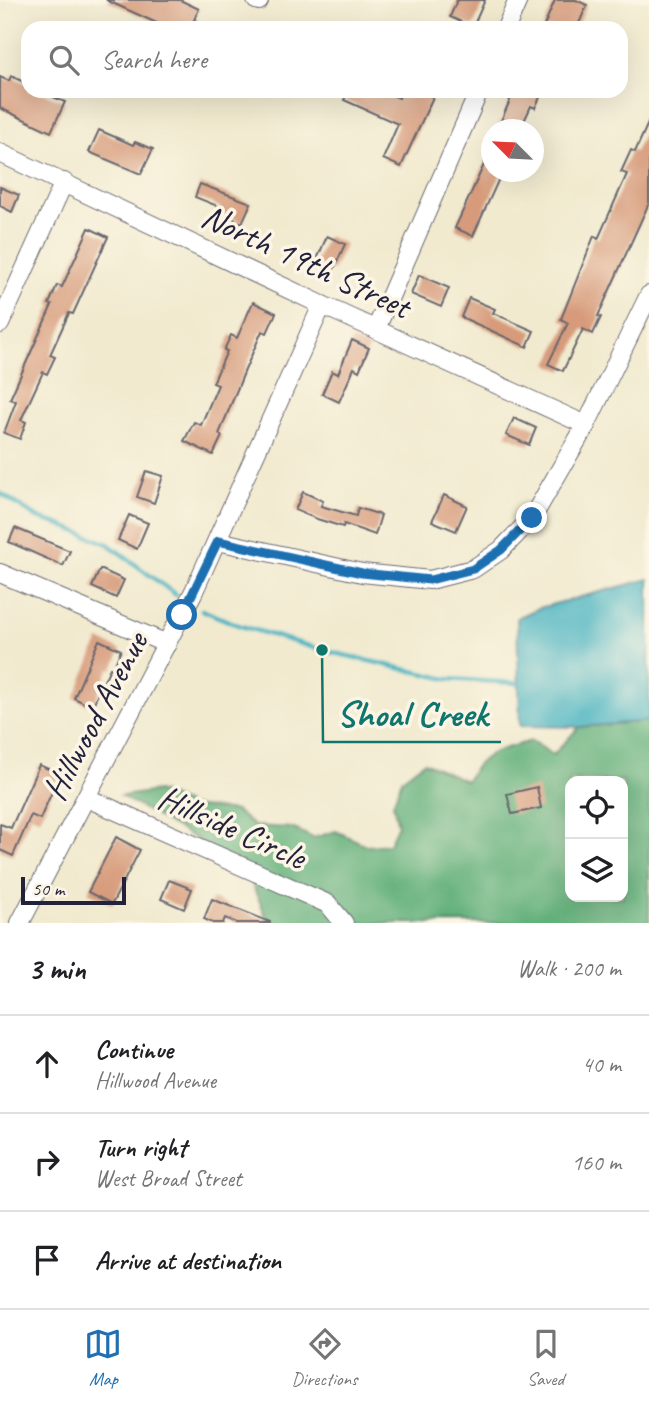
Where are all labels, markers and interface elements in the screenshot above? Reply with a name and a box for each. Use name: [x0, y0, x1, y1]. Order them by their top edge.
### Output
search box: [21, 21, 628, 98]
icon: search: [45, 41, 83, 79]
text: Search here: [101, 43, 207, 76]
north arrow: [481, 119, 544, 182]
street label: North 19th Street: [195, 193, 420, 330]
route end: [516, 502, 547, 533]
route start: [166, 599, 197, 630]
street label: Hillwood Avenue: [32, 622, 159, 808]
callout: Shoal Creek: [323, 684, 501, 742]
text: Shoal Creek: [337, 690, 491, 737]
street label: Hillside Circle: [151, 775, 315, 880]
map controls: [565, 776, 628, 902]
button: locate: [565, 776, 628, 839]
button: layers: [565, 839, 628, 902]
scale bar: [21, 874, 126, 906]
text: 50 m: [32, 877, 64, 901]
text: 3 min: [28, 950, 85, 988]
text: Walk · 200 m: [517, 954, 621, 983]
text: Continue: [95, 1033, 173, 1066]
icon: ahead: [28, 1045, 66, 1083]
text: 40 m: [582, 1050, 621, 1079]
text: Hillwood Avenue: [95, 1066, 216, 1095]
text: Turn right: [95, 1131, 186, 1164]
icon: right: [28, 1143, 66, 1181]
text: 160 m: [572, 1148, 621, 1177]
text: West Broad Street: [95, 1164, 242, 1193]
icon: arrive: [28, 1241, 66, 1279]
text: Arrive at destination: [95, 1244, 281, 1277]
tab: Map: [84, 1325, 122, 1391]
tab: Directions: [291, 1325, 358, 1391]
tab: Saved: [527, 1325, 565, 1391]

